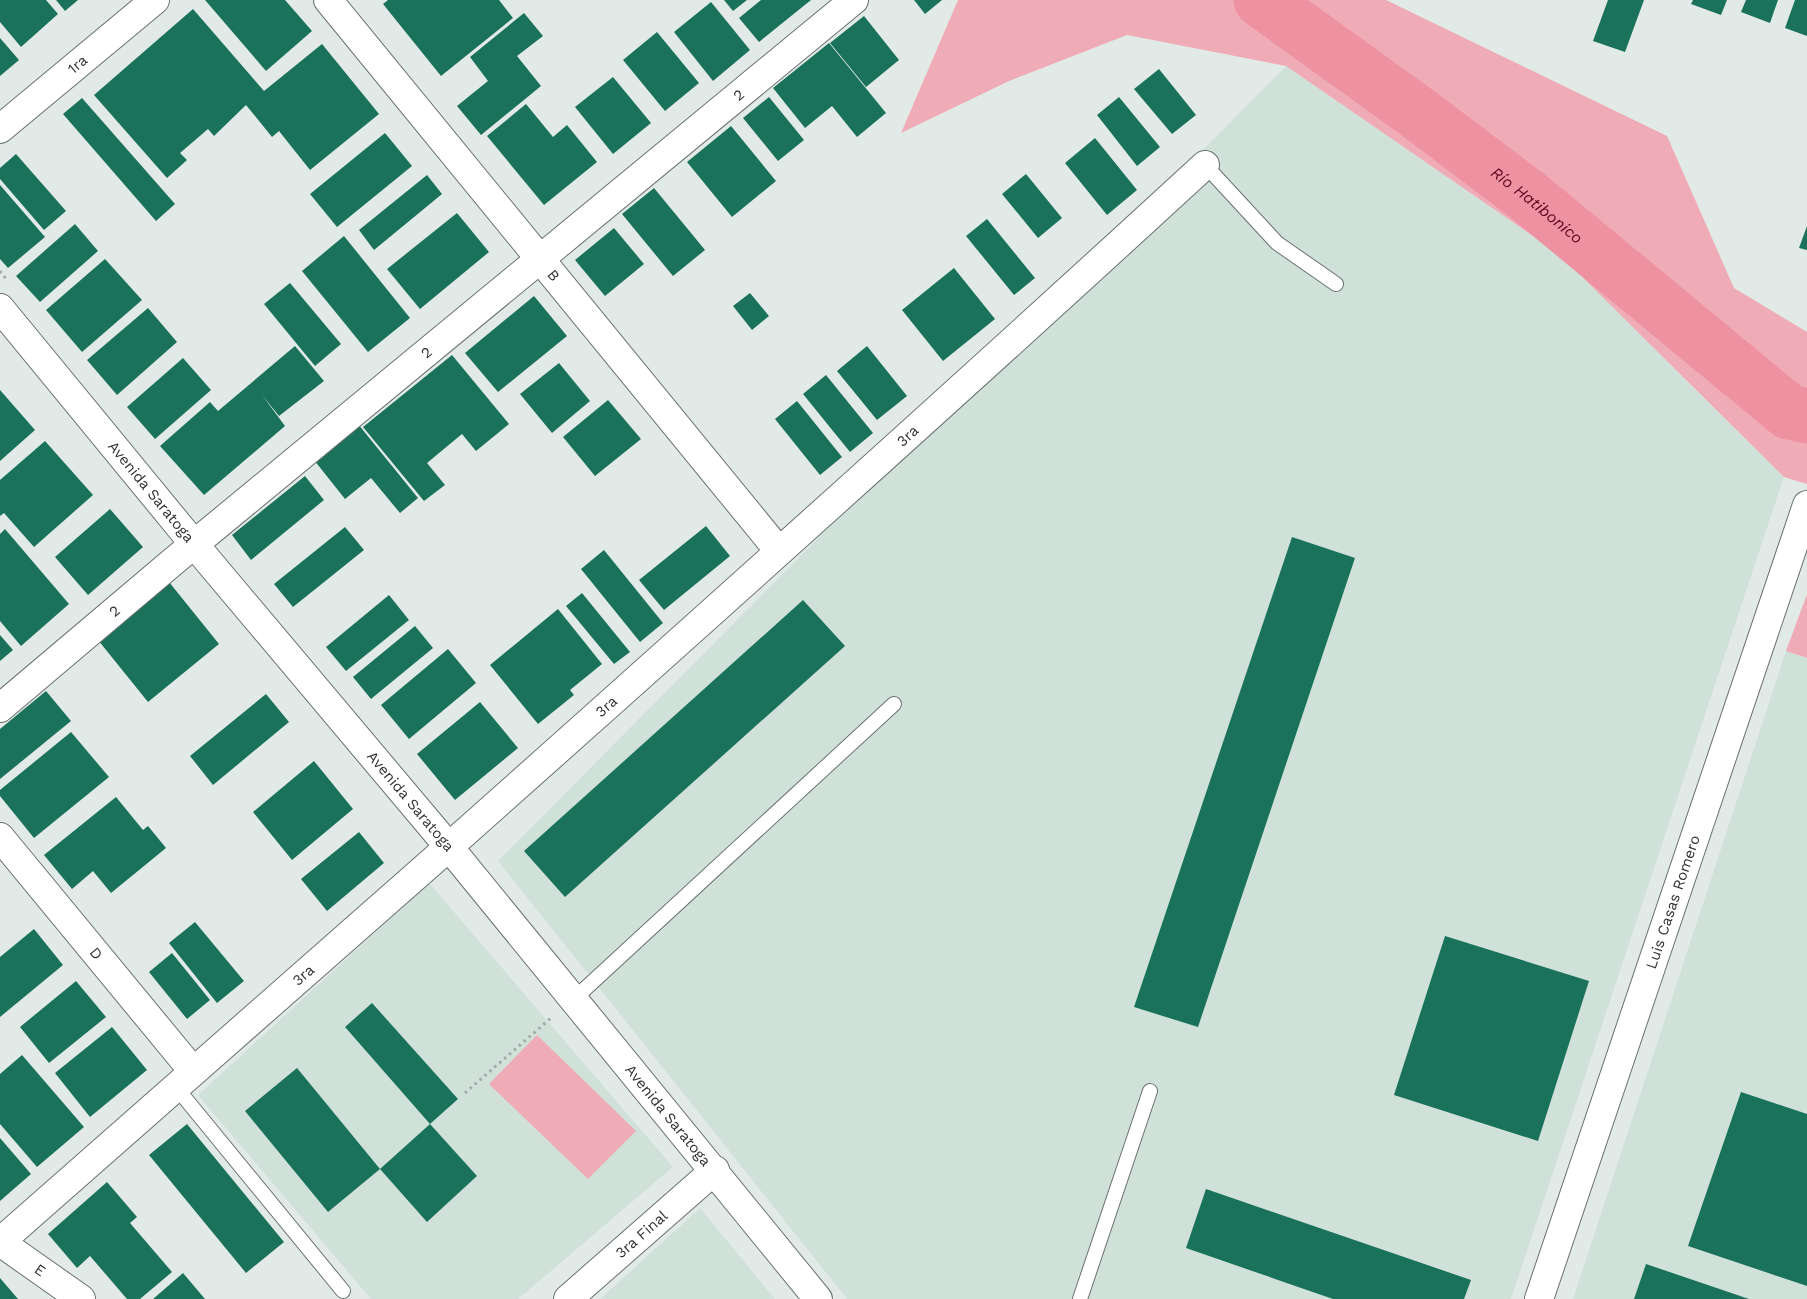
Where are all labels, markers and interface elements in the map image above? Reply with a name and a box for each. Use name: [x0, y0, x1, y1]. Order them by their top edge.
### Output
street label: 1ra: [64, 51, 92, 78]
street label: 2: [730, 85, 748, 105]
water label: Río Hatibonico: [1487, 163, 1587, 248]
street label: B: [543, 266, 564, 285]
street label: 2: [417, 343, 435, 362]
street label: 3ra: [893, 421, 923, 450]
street label: Avenida Saratoga: [104, 438, 198, 547]
street label: 2: [105, 601, 124, 621]
street label: 3ra: [592, 692, 621, 721]
street label: Avenida Saratoga: [363, 748, 458, 856]
street label: Luis Casas Romero: [1642, 833, 1704, 971]
street label: D: [86, 944, 106, 963]
street label: 3ra: [289, 960, 318, 990]
street label: Avenida Saratoga: [621, 1061, 715, 1170]
street label: 3ra Final: [612, 1206, 672, 1262]
street label: E: [31, 1260, 49, 1280]

